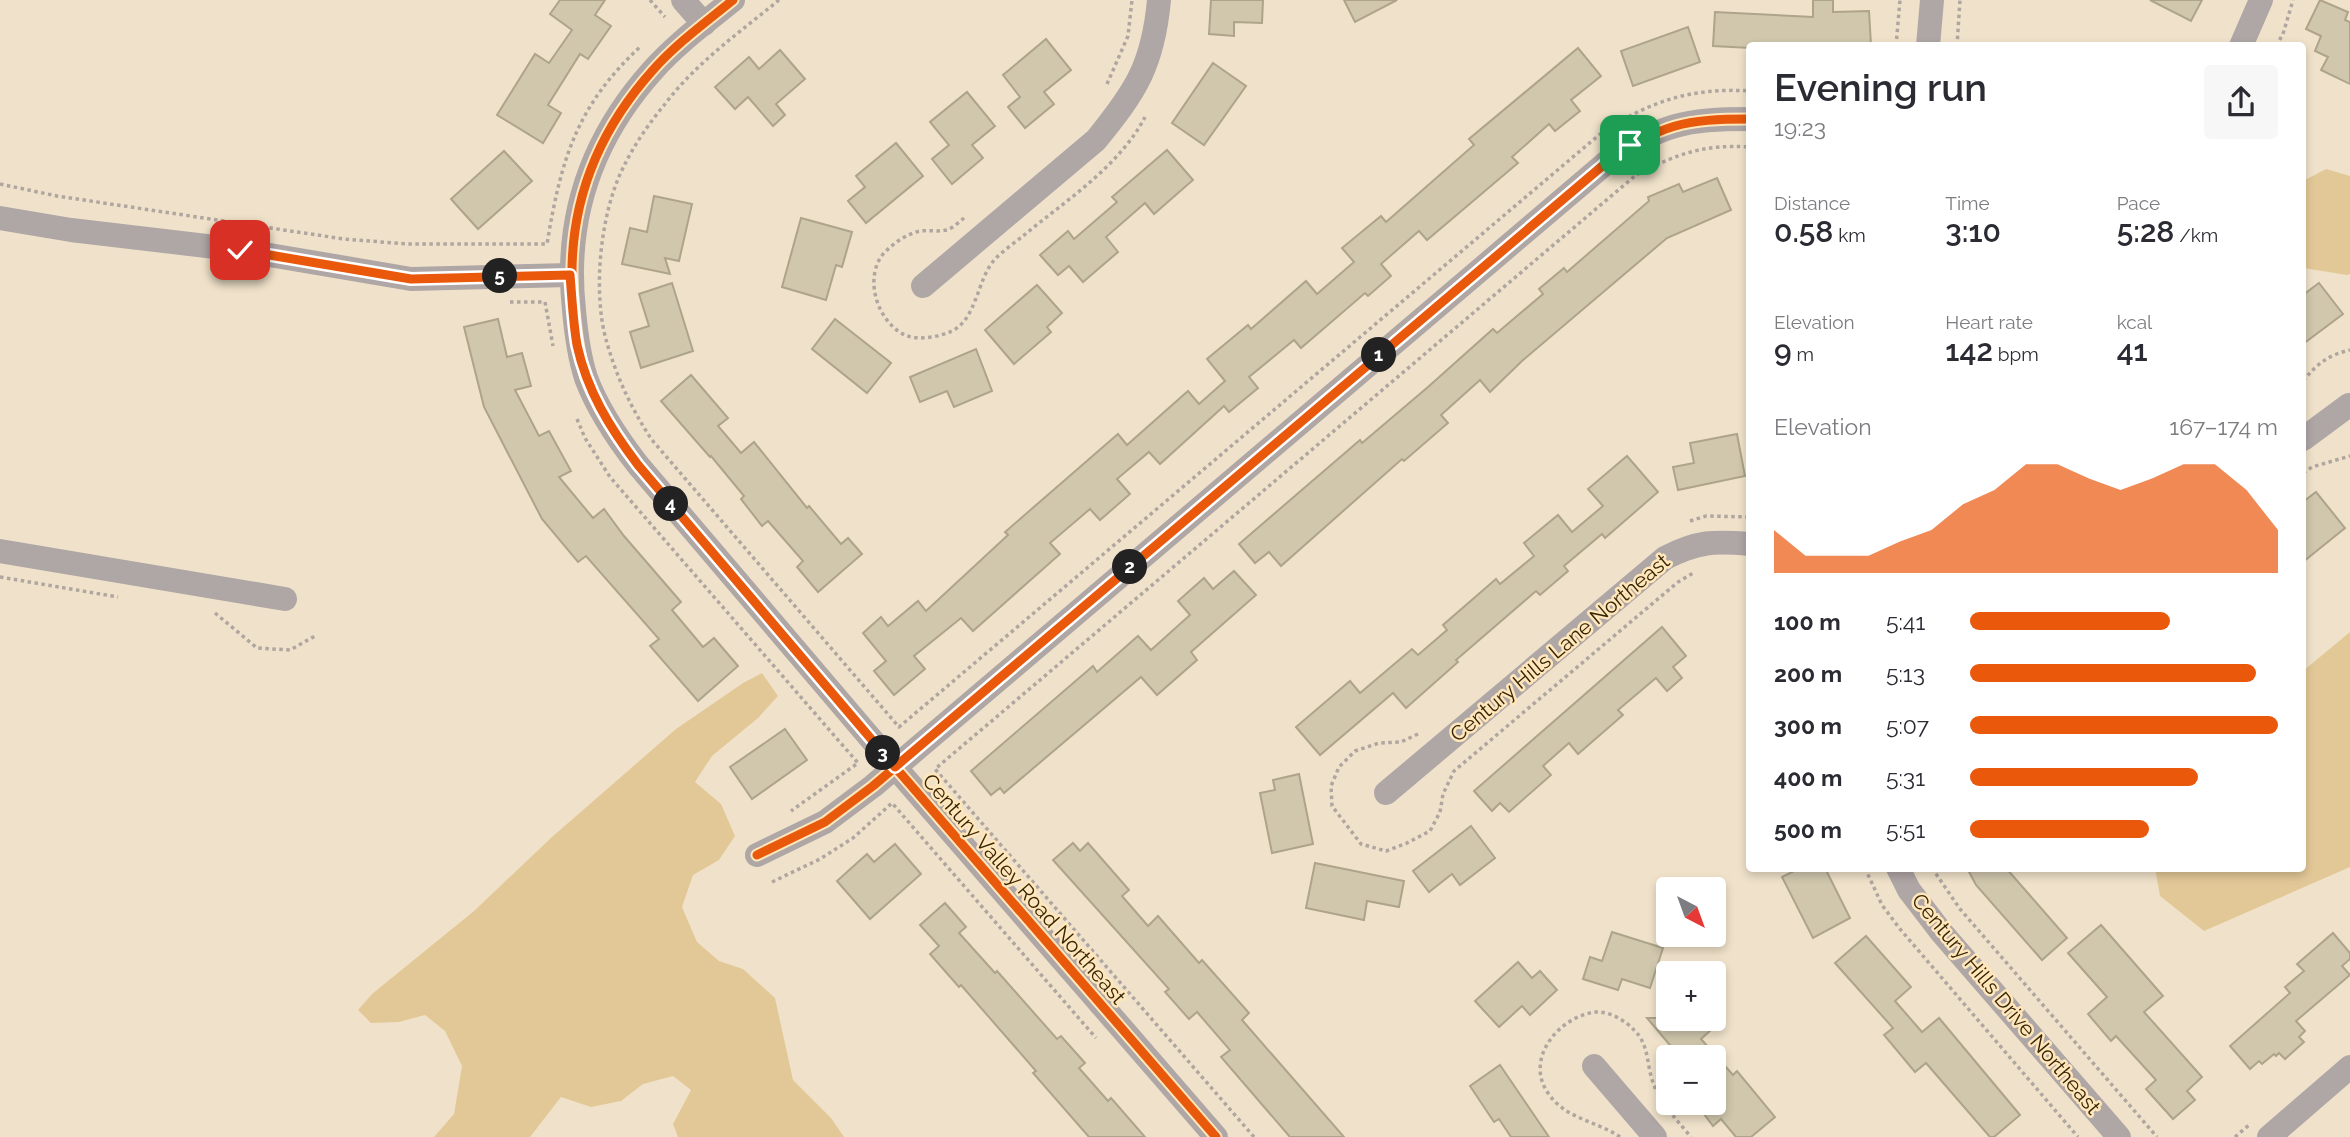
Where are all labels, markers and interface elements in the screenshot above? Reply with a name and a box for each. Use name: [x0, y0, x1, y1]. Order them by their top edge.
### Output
text: Evening run: [1774, 65, 1987, 110]
button: share: [2204, 65, 2278, 139]
text: 19:23: [1774, 114, 1826, 141]
pin: [1600, 115, 1660, 175]
icon: arrive: [1611, 126, 1649, 164]
text: Distance: [1774, 192, 1850, 214]
text: Time: [1945, 192, 1990, 214]
text: Pace: [2117, 192, 2160, 214]
text: 0.58: [1774, 214, 1833, 249]
text: 3:10: [1945, 214, 2001, 249]
text: 5:28: [2117, 214, 2174, 249]
pin: [210, 220, 270, 280]
text: km: [1833, 224, 1866, 246]
text: /km: [2174, 224, 2218, 246]
icon: check: [221, 231, 259, 269]
pin: 5: [482, 258, 518, 294]
text: 5: [494, 264, 505, 286]
text: Elevation: [1774, 311, 1855, 333]
text: Heart rate: [1945, 311, 2033, 333]
text: kcal: [2117, 311, 2152, 333]
text: 9: [1774, 333, 1792, 368]
text: 142: [1945, 333, 1993, 368]
text: 41: [2117, 333, 2148, 368]
pin: 1: [1362, 338, 1396, 372]
text: 1: [1374, 343, 1383, 365]
text: m: [1792, 343, 1814, 365]
text: bpm: [1993, 343, 2039, 365]
text: Elevation: [1774, 413, 1872, 440]
text: 167–174 m: [2169, 413, 2278, 440]
pin: 4: [654, 486, 688, 522]
text: 4: [665, 492, 676, 514]
street label: Century Hills Lane Northeast: [1445, 548, 1674, 747]
pin: 2: [1112, 550, 1148, 584]
text: 2: [1124, 555, 1135, 577]
text: 100 m: [1774, 608, 1841, 635]
text: 5:41: [1886, 608, 1925, 635]
text: 200 m: [1774, 660, 1842, 687]
text: 5:13: [1886, 660, 1925, 687]
text: 300 m: [1774, 712, 1842, 739]
text: 5:07: [1886, 712, 1929, 739]
pin: 3: [866, 736, 900, 770]
text: 3: [877, 741, 888, 763]
text: 400 m: [1774, 764, 1842, 791]
text: 5:31: [1886, 764, 1925, 791]
street label: Century Valley Road Northeast: [917, 768, 1131, 1009]
text: 500 m: [1774, 816, 1842, 843]
text: 5:51: [1886, 816, 1925, 843]
north arrow: [1656, 877, 1726, 947]
map controls: [1656, 877, 1726, 1115]
street label: Century Hills Drive Northeast: [1907, 888, 2106, 1119]
button: +: [1656, 961, 1726, 1031]
button: −: [1656, 1045, 1726, 1115]

